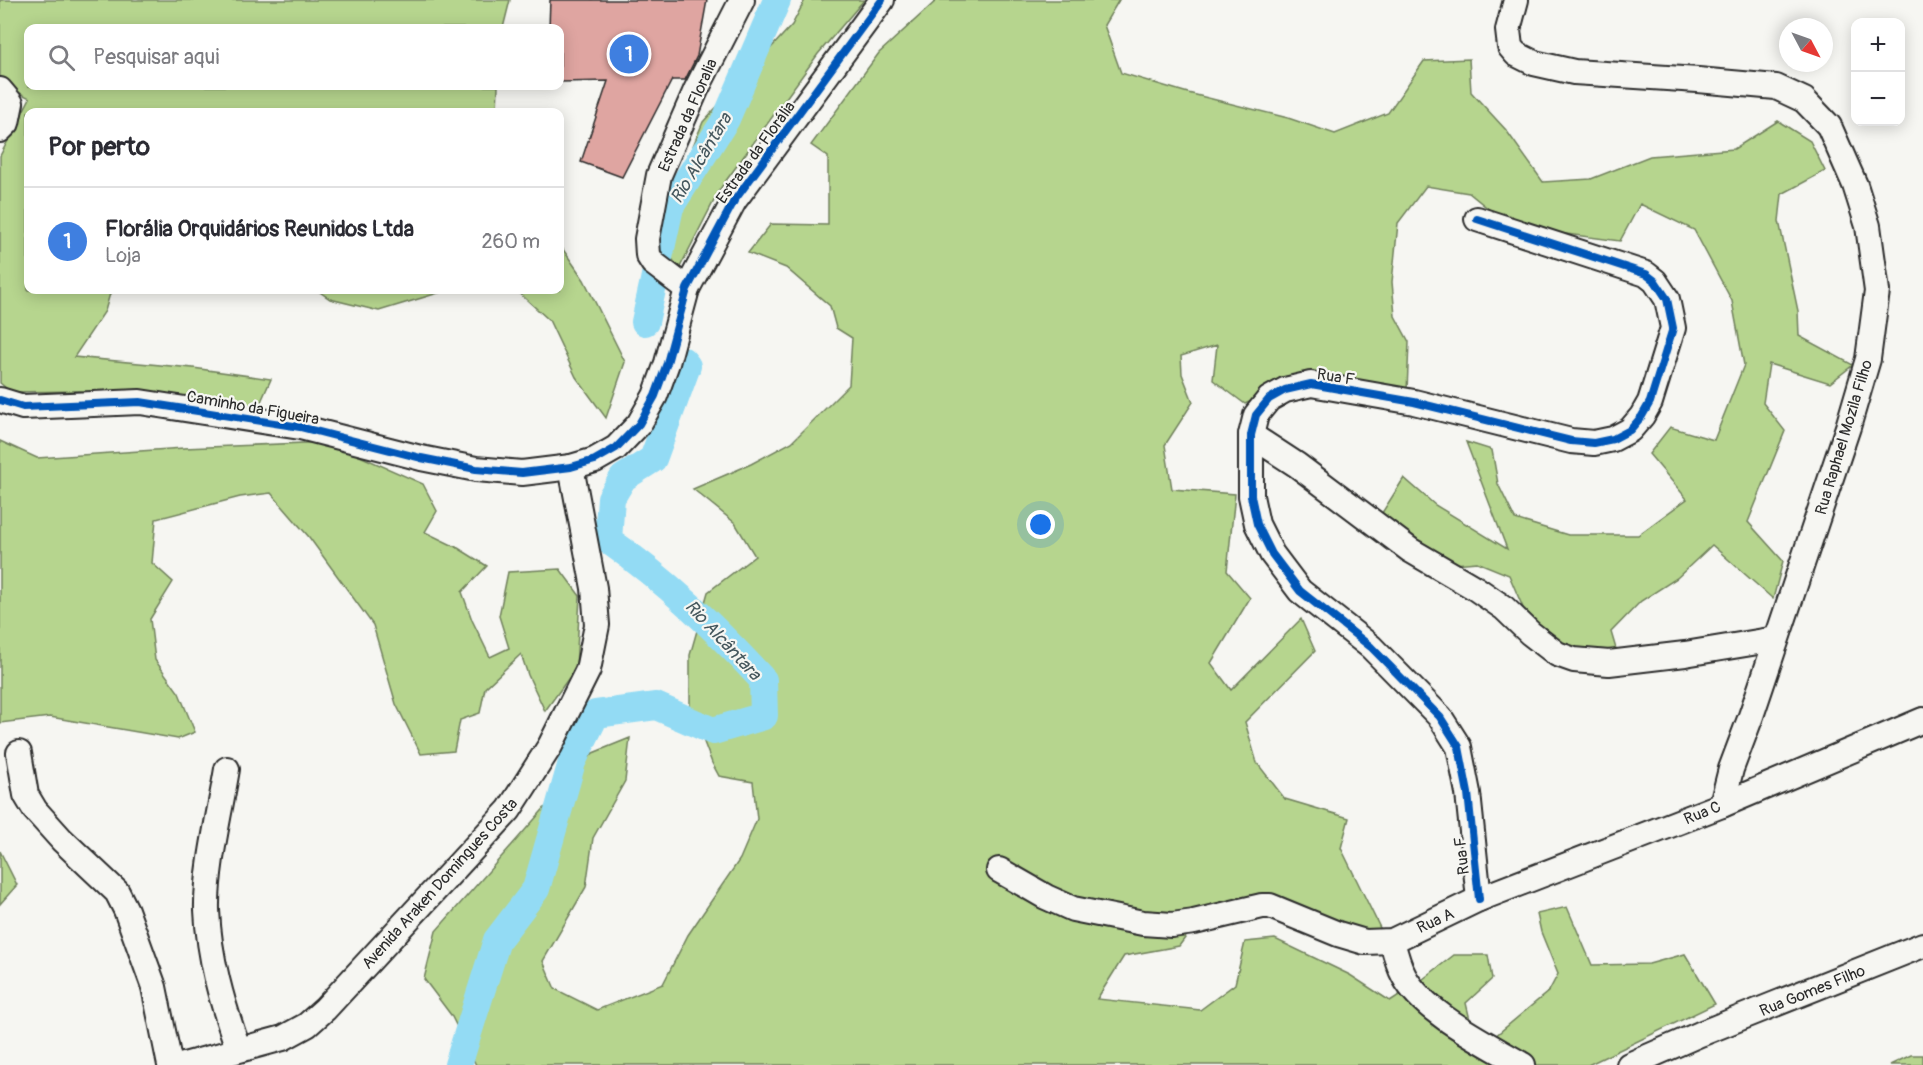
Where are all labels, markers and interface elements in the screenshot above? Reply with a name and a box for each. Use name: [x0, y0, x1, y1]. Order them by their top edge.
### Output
north arrow: [1779, 18, 1833, 72]
map controls: [1851, 18, 1905, 126]
button: +: [1851, 18, 1905, 72]
search box: [24, 24, 564, 90]
pin: 1: [610, 32, 648, 76]
icon: search: [45, 41, 78, 74]
text: Pesquisar aqui: [93, 43, 219, 71]
street label: Estrada da Floralia: [654, 56, 722, 175]
button: −: [1851, 72, 1905, 126]
street label: Estrada da Florália: [712, 97, 800, 208]
water label: Rio Alcântara: [666, 108, 738, 208]
text: Por perto: [48, 131, 150, 163]
text: Florália Orquidários Reunidos Ltda: [105, 215, 414, 243]
text: 1: [64, 229, 71, 254]
text: 260 m: [481, 229, 540, 254]
text: Loja: [105, 243, 141, 268]
street label: Rua Raphael Mozila Filho: [1811, 357, 1877, 517]
street label: Rua F: [1316, 364, 1356, 390]
street label: Caminho da Figueira: [185, 386, 321, 429]
your location: [1026, 510, 1055, 539]
water label: Rio Alcântara: [680, 596, 767, 686]
street label: Avenida Araken Domingues Costa: [358, 794, 522, 973]
street label: Rua C: [1681, 796, 1724, 829]
street label: Rua F: [1450, 836, 1474, 876]
street label: Rua A: [1414, 904, 1457, 938]
street label: Rua Gomes Filho: [1757, 961, 1868, 1021]

